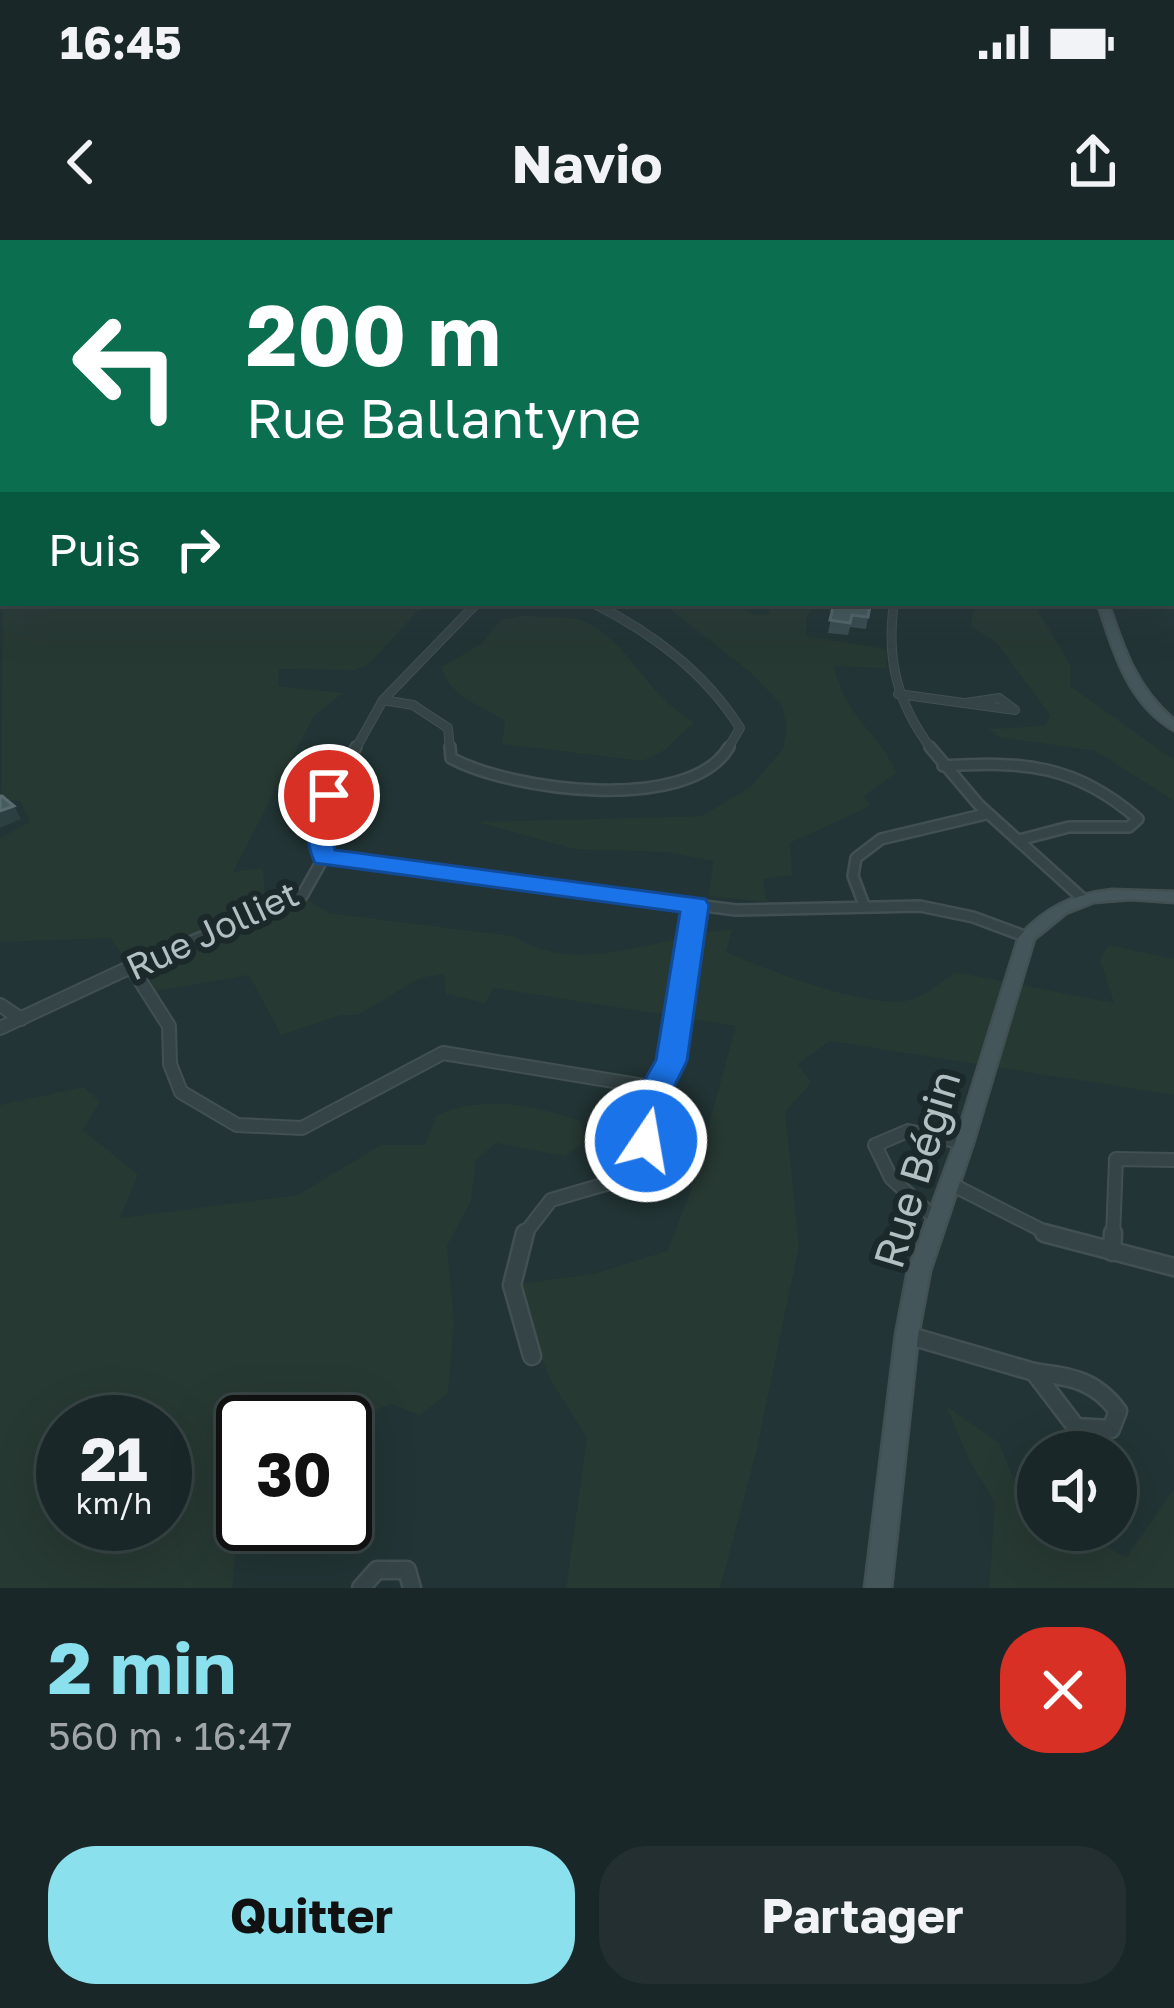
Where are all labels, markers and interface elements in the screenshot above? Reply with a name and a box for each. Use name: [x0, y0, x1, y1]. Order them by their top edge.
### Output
text: 16:45: [60, 15, 182, 69]
icon: back: [48, 129, 114, 195]
icon: share: [1060, 129, 1126, 195]
text: Navio: [511, 130, 663, 195]
text: 200 m: [246, 284, 501, 384]
icon: left: [48, 288, 204, 444]
text: Rue Ballantyne: [246, 385, 641, 450]
icon: right: [165, 516, 231, 582]
text: Puis: [48, 522, 141, 576]
pin: [278, 744, 380, 846]
icon: arrive: [296, 762, 362, 828]
street label: Rue Jolliet: [119, 871, 305, 989]
street label: Rue Bégin: [862, 1064, 970, 1274]
position arrow: [583, 1078, 709, 1204]
speed limit sign: 30: [216, 1395, 372, 1551]
text: 21: [80, 1422, 148, 1494]
map controls: [1017, 1431, 1137, 1551]
button: sound: [1017, 1431, 1137, 1551]
text: km/h: [76, 1485, 152, 1521]
text: 2 min: [48, 1623, 236, 1710]
button: close: [1000, 1627, 1126, 1753]
text: 560 m · 16:47: [48, 1712, 293, 1759]
button: Quitter: [48, 1846, 575, 1984]
button: Partager: [599, 1846, 1126, 1984]

